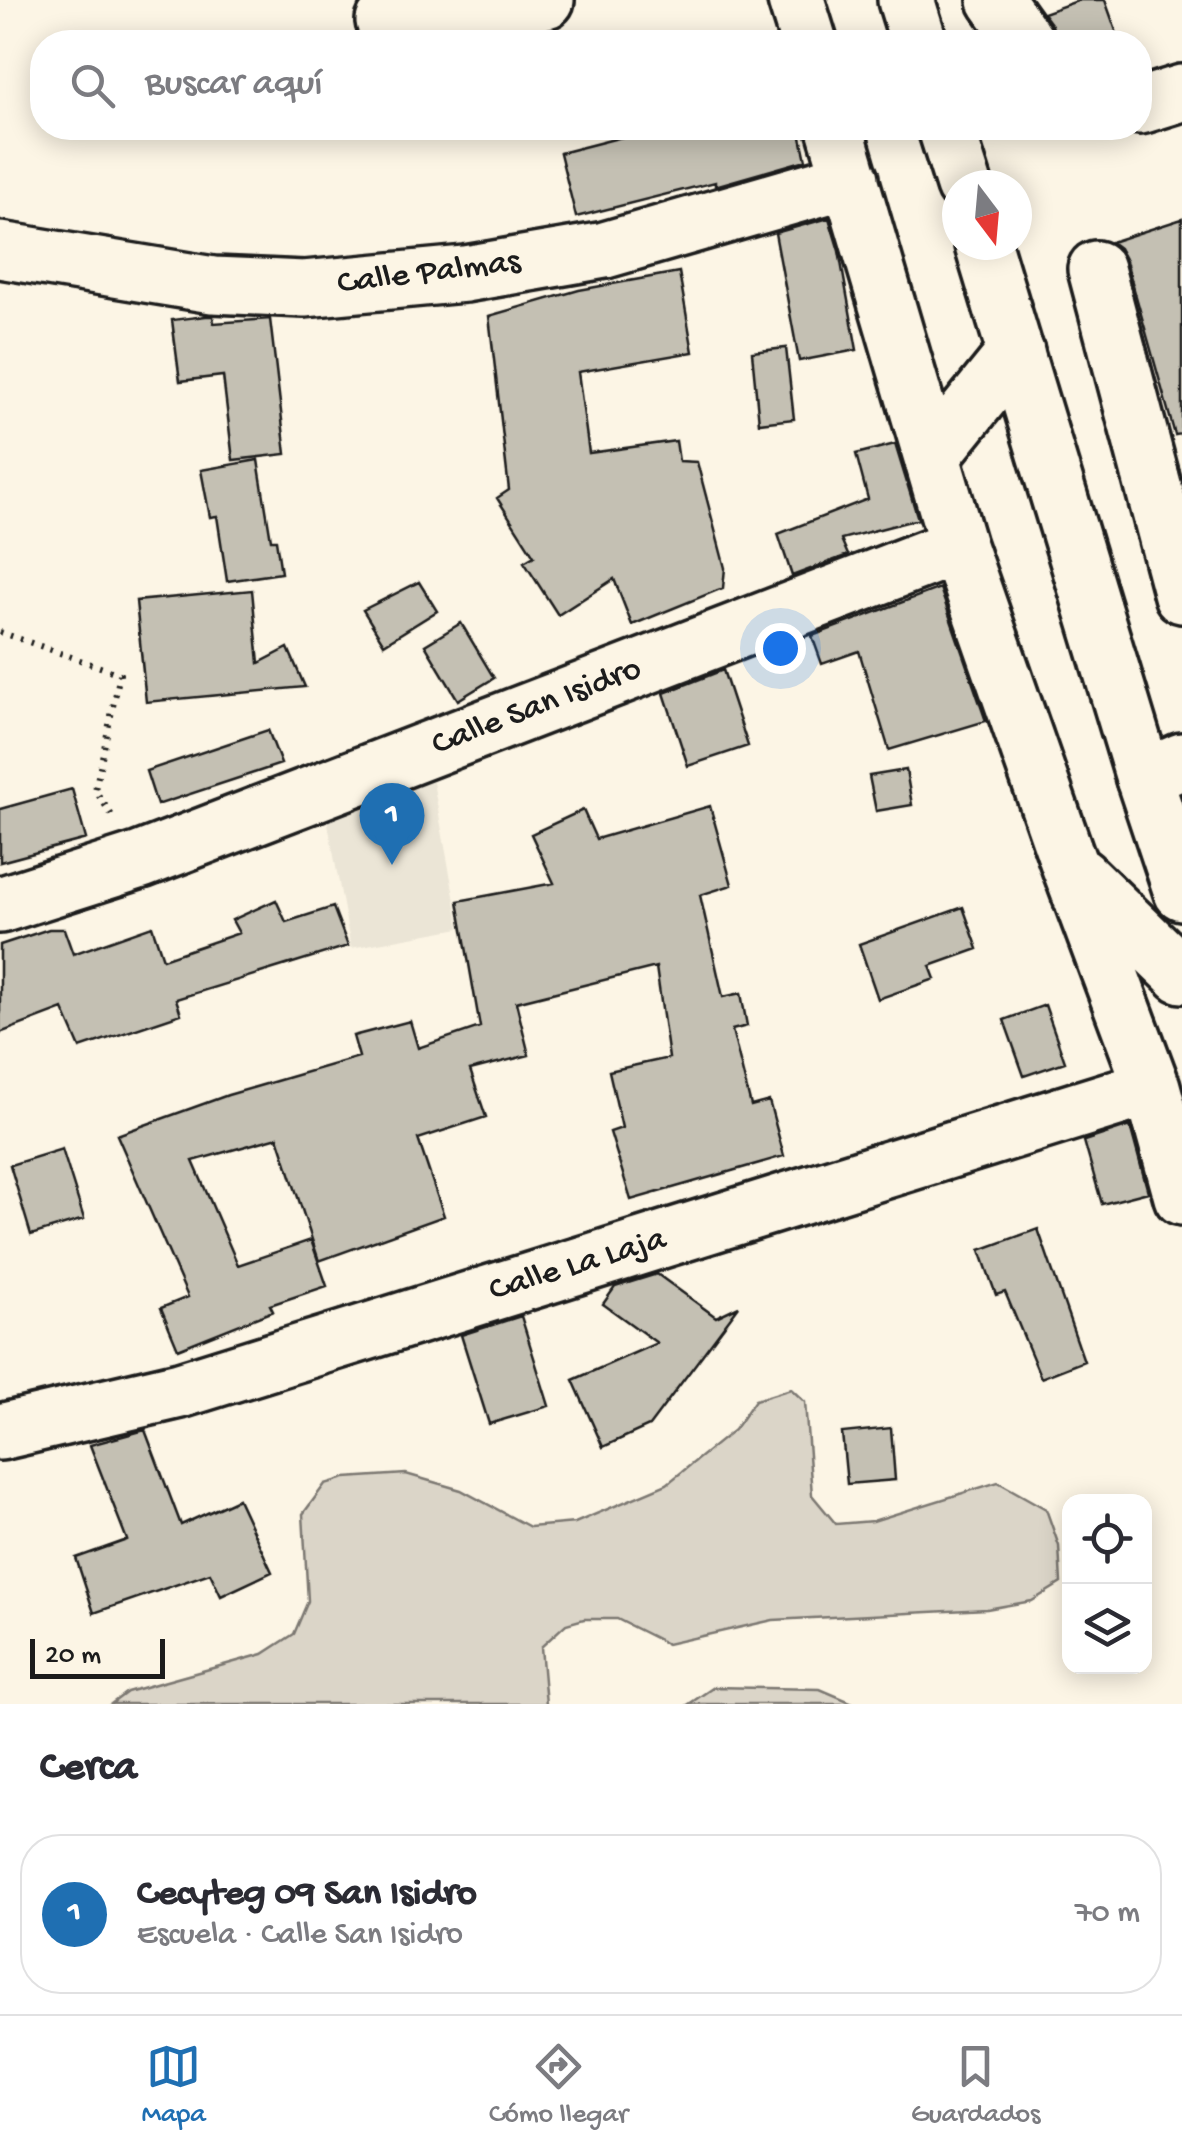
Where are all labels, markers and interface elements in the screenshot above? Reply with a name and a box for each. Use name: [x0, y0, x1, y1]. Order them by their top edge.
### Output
search box: [30, 30, 1152, 140]
icon: search: [65, 58, 120, 113]
text: Buscar aquí: [145, 63, 323, 107]
north arrow: [942, 170, 1032, 260]
street label: Calle Palmas: [335, 242, 524, 306]
your location: [755, 623, 806, 674]
street label: Calle San Isidro: [427, 649, 647, 767]
pin: 1: [360, 782, 424, 865]
street label: Calle La Laja: [485, 1219, 673, 1312]
map controls: [1062, 1494, 1152, 1674]
button: locate: [1062, 1494, 1152, 1584]
button: layers: [1062, 1584, 1152, 1674]
scale bar: [30, 1634, 165, 1678]
text: 20 m: [45, 1640, 101, 1673]
text: Cerca: [40, 1745, 137, 1794]
text: Cecyteg 09 San Isidro: [137, 1873, 477, 1917]
text: 1: [68, 1895, 81, 1933]
text: 70 m: [1075, 1895, 1140, 1933]
text: Escuela · Calle San Isidro: [137, 1917, 463, 1955]
tab: Mapa: [142, 2039, 206, 2132]
tab: Cómo llegar: [489, 2039, 628, 2132]
tab: Guardados: [911, 2039, 1040, 2132]

